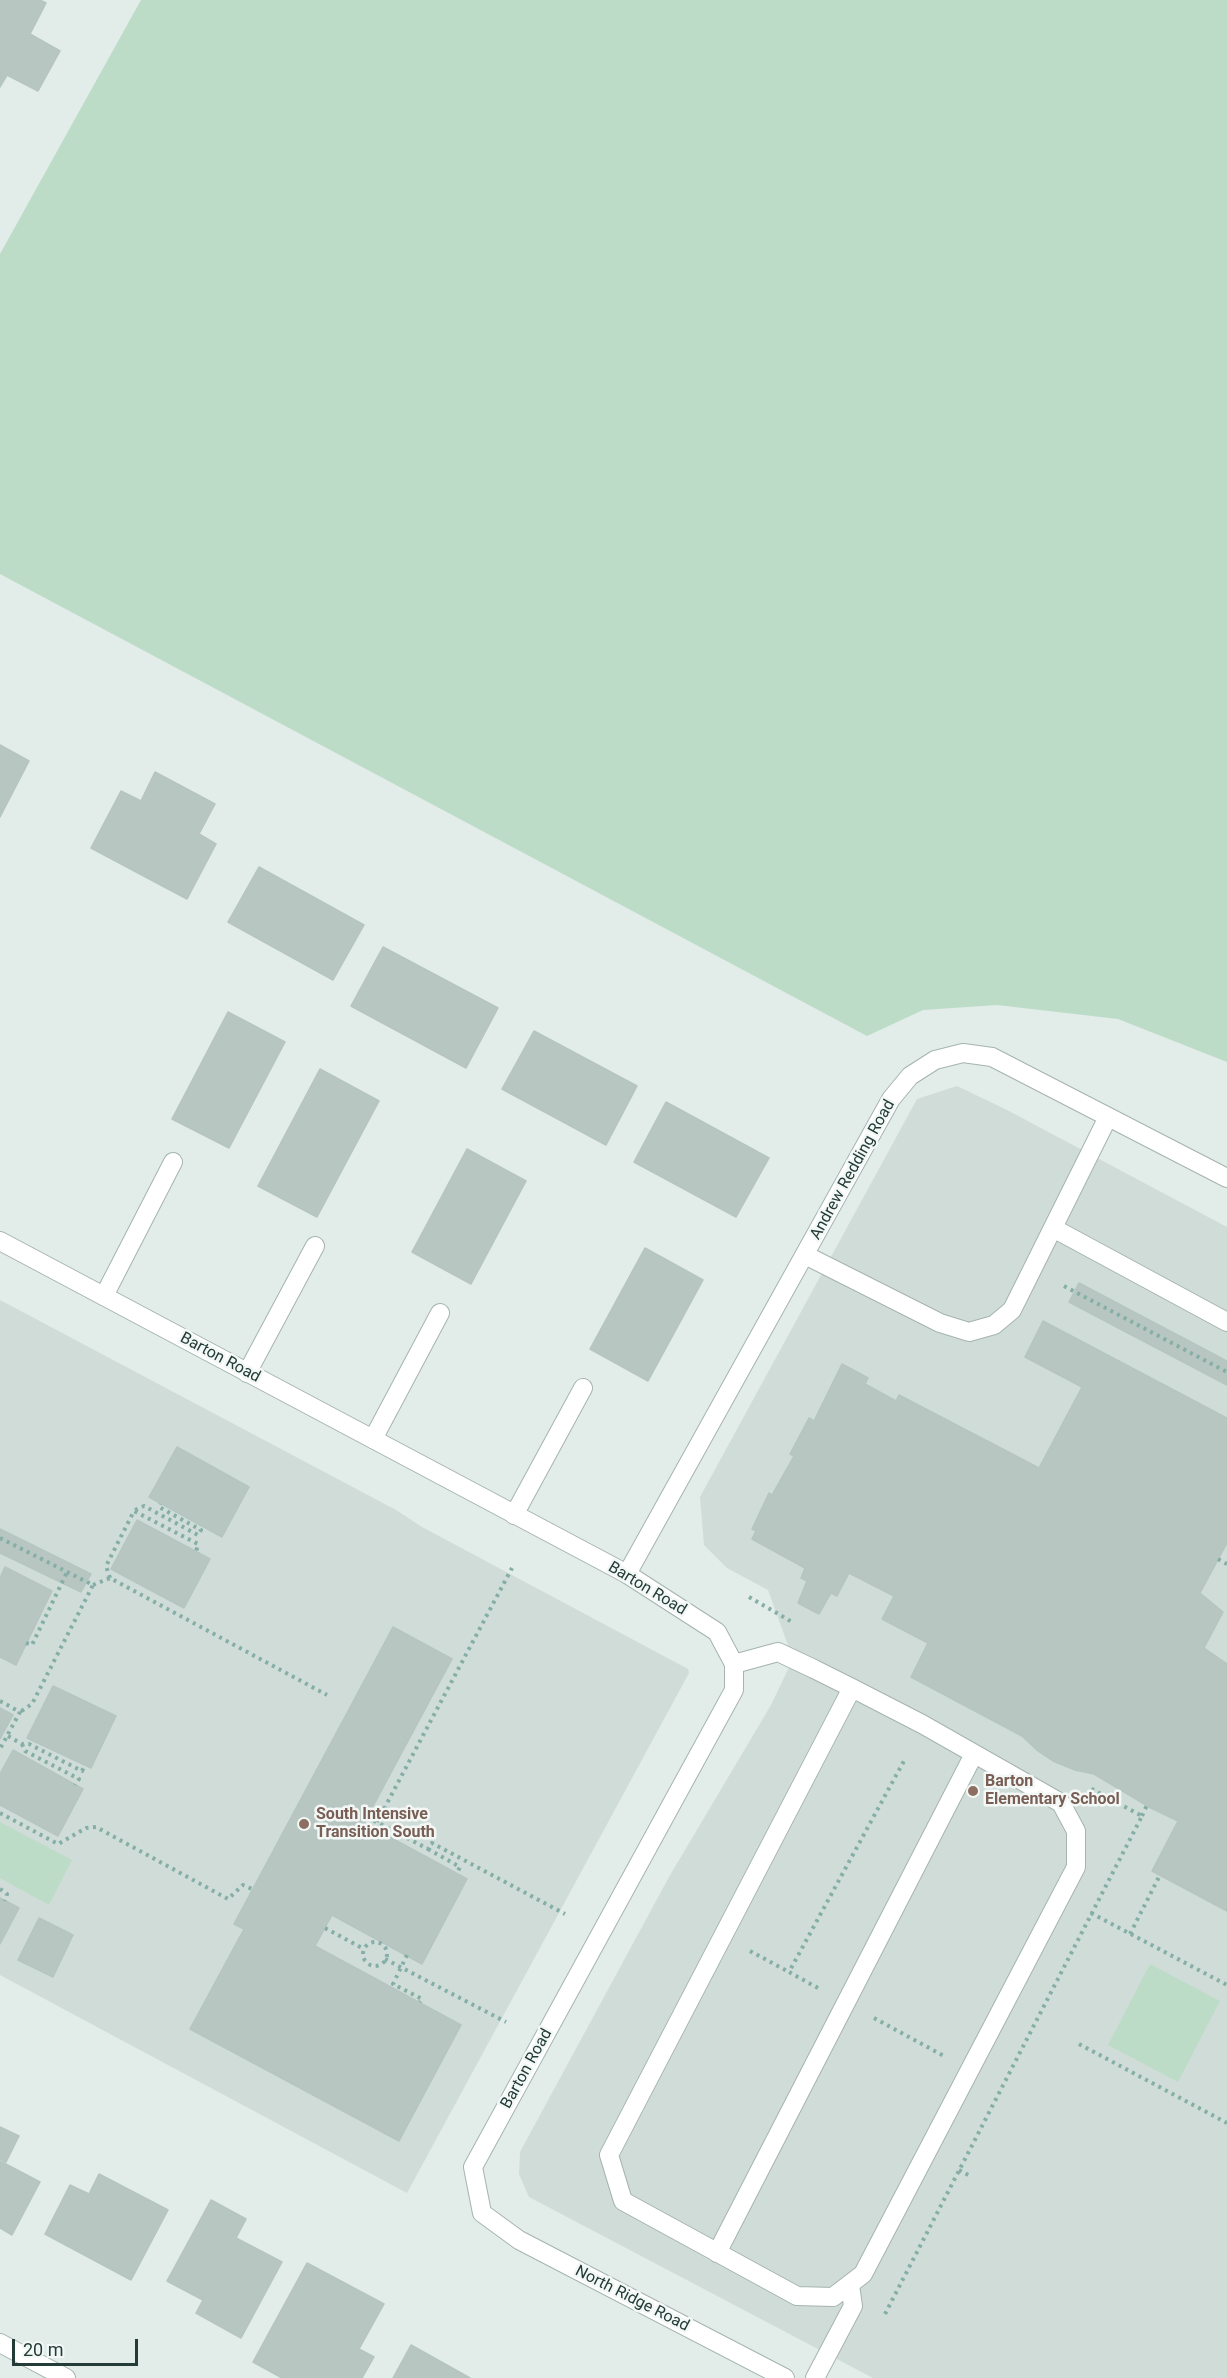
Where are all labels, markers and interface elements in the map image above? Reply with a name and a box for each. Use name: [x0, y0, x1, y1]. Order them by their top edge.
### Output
street label: Andrew Redding Road: [807, 1097, 899, 1243]
street label: Barton Road: [177, 1329, 263, 1387]
street label: Barton Road: [604, 1558, 690, 1620]
place label: Barton Elementary School: [985, 1772, 1120, 1810]
marker: Barton Elementary School: [966, 1784, 980, 1798]
place label: South Intensive Transition South: [316, 1805, 435, 1843]
marker: South Intensive Transition South: [297, 1817, 311, 1831]
street label: Barton Road: [497, 2026, 557, 2112]
street label: North Ridge Road: [572, 2262, 692, 2336]
scale bar: [15, 2327, 141, 2365]
text: 20 m: [23, 2339, 63, 2360]

